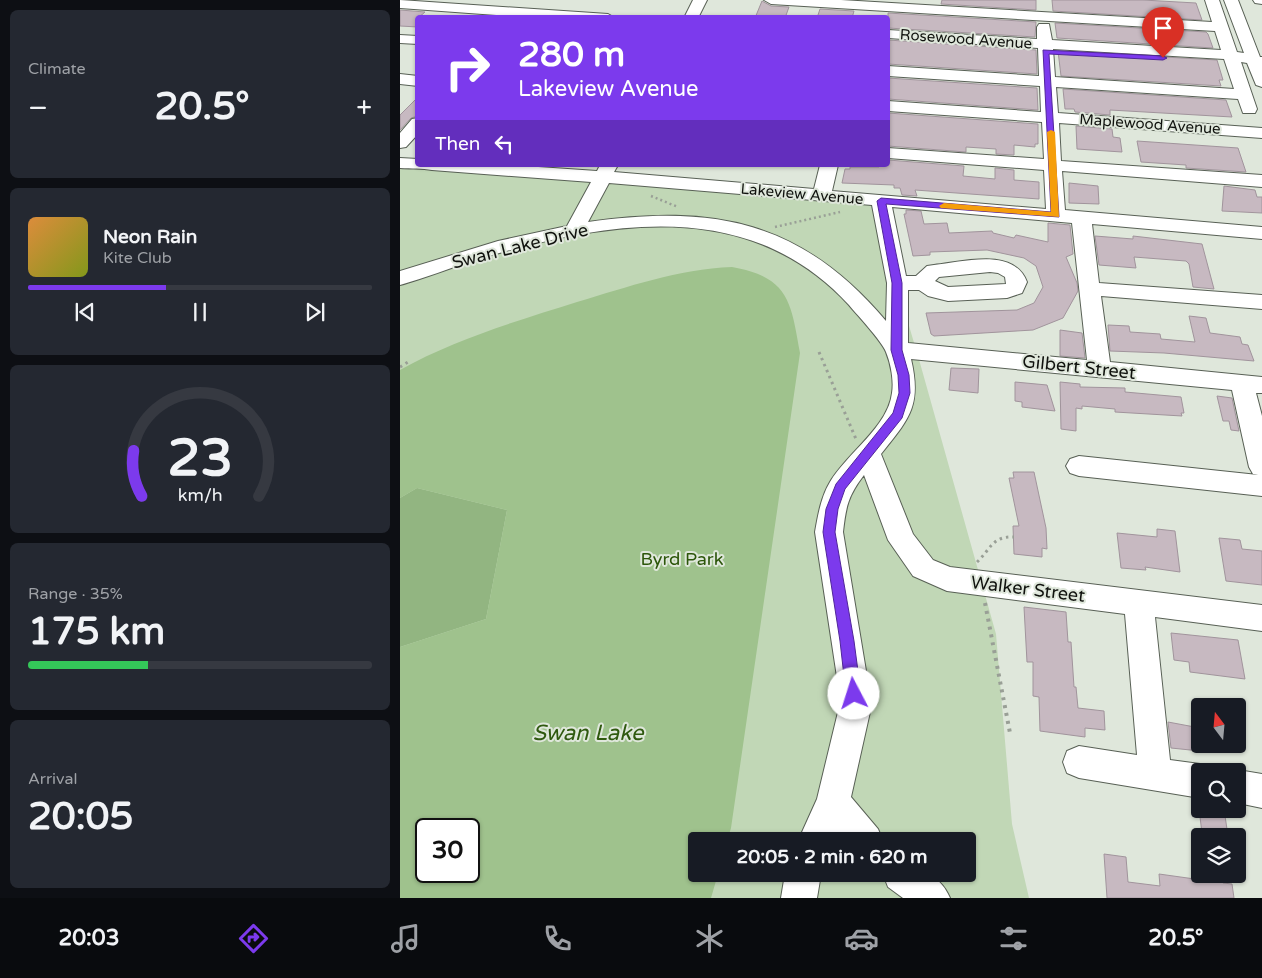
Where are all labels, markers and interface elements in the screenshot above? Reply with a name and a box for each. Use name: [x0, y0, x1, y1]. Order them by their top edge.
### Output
pin: [1142, 7, 1184, 58]
icon: arrive: [1149, 14, 1177, 42]
street label: Rosewood Avenue: [899, 25, 1033, 53]
text: 280 m: [518, 34, 625, 76]
icon: right: [435, 35, 500, 100]
text: Climate: [28, 59, 86, 79]
text: Lakeview Avenue: [518, 76, 699, 102]
text: 20.5°: [155, 84, 250, 130]
text: −: [28, 91, 48, 125]
text: +: [356, 91, 372, 125]
street label: Maplewood Avenue: [1079, 110, 1221, 138]
icon: left: [490, 130, 518, 158]
text: Then: [435, 133, 480, 155]
street label: Lakeview Avenue: [740, 180, 864, 208]
street label: Swan Lake Drive: [450, 218, 590, 274]
text: Neon Rain: [103, 226, 197, 248]
text: Kite Club: [103, 248, 172, 268]
icon: previous: [71, 298, 99, 326]
icon: pause: [186, 298, 214, 326]
icon: next: [301, 298, 329, 326]
street label: Gilbert Street: [1021, 350, 1137, 384]
text: 23: [167, 427, 233, 490]
text: km/h: [178, 485, 222, 506]
park label: Byrd Park: [640, 548, 724, 570]
street label: Walker Street: [970, 571, 1086, 607]
text: Range · 35%: [28, 584, 123, 604]
text: 175 km: [28, 609, 165, 655]
position arrow: [827, 667, 879, 719]
north arrow: [1191, 698, 1246, 752]
map controls: [1191, 698, 1246, 883]
water label: Swan Lake: [533, 720, 645, 746]
button: search: [1191, 763, 1246, 818]
text: Arrival: [28, 769, 77, 789]
text: 20:05: [28, 794, 133, 840]
speed limit sign: 30: [415, 818, 480, 883]
button: layers: [1191, 828, 1246, 883]
text: 20:05 · 2 min · 620 m: [736, 846, 928, 868]
icon: directions: [236, 921, 271, 956]
icon: music: [388, 921, 423, 956]
icon: phone: [540, 921, 575, 956]
icon: climate: [692, 921, 727, 956]
icon: car: [844, 921, 879, 956]
icon: filters: [996, 921, 1031, 956]
text: 20:03: [58, 925, 119, 951]
text: 20.5°: [1148, 925, 1203, 951]

